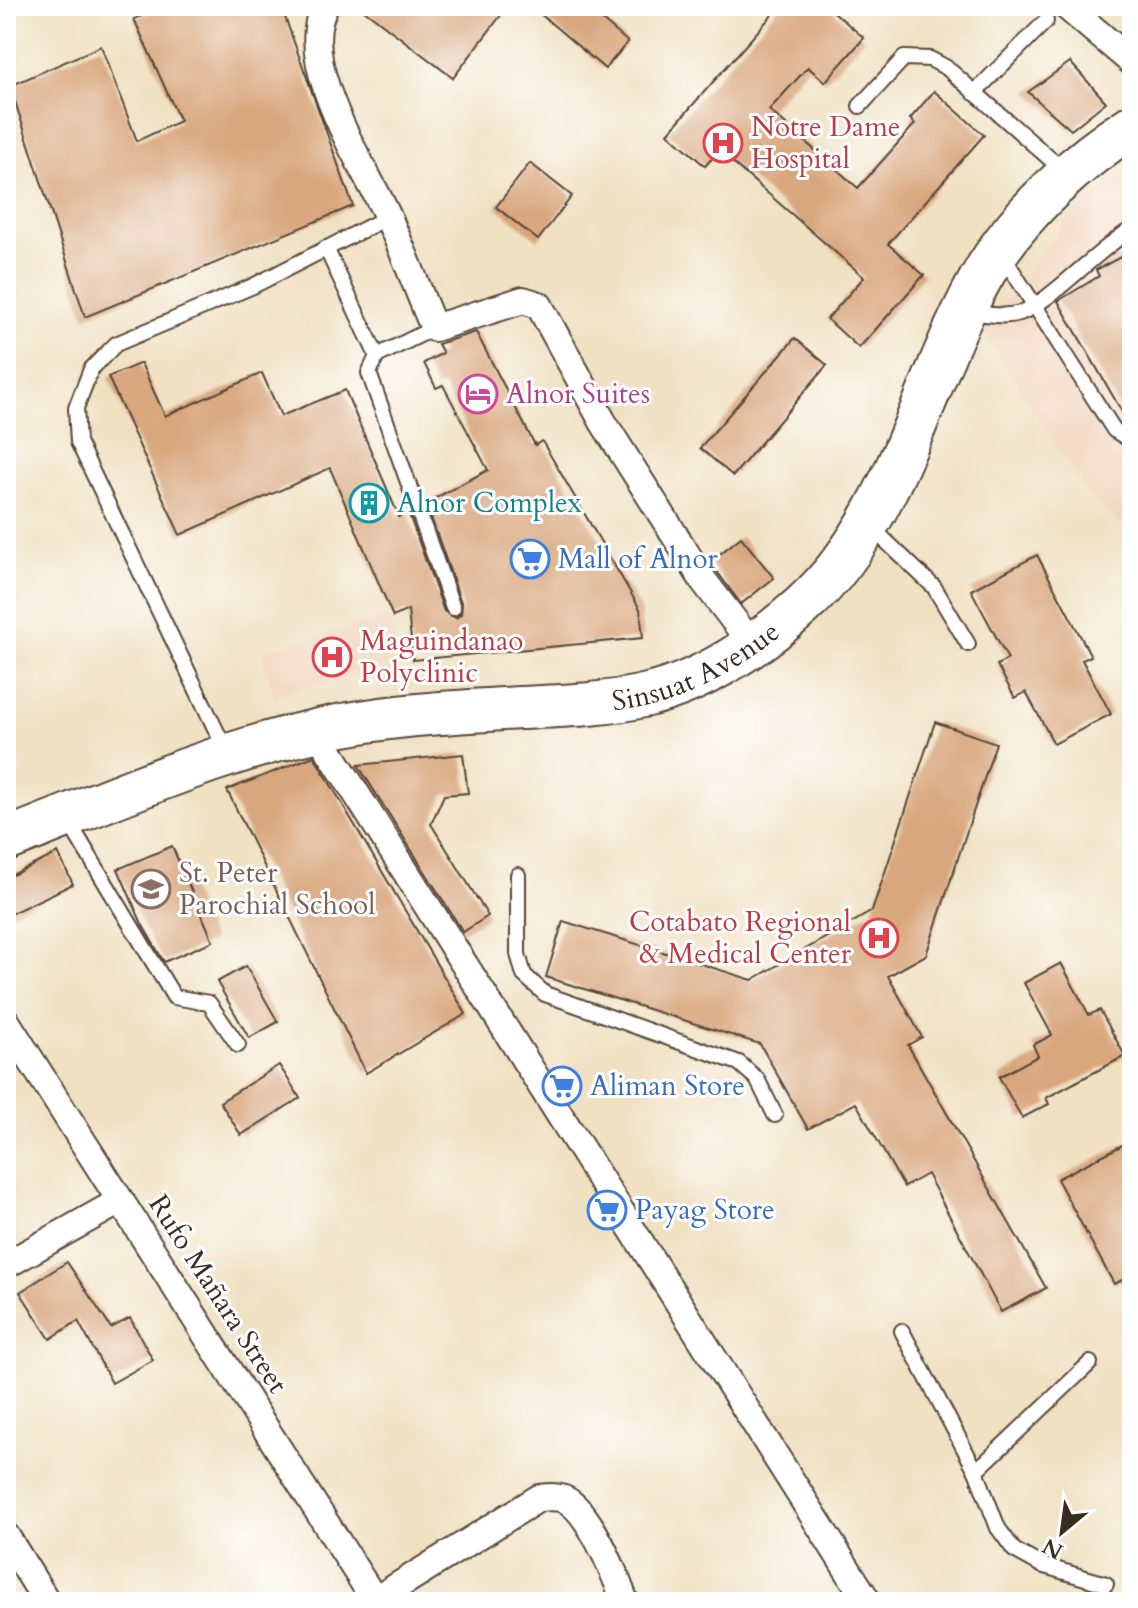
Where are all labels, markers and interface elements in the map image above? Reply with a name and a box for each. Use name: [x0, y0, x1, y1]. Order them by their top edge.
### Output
place label: Notre Dame Hospital: [751, 108, 901, 178]
hospital icon: Notre Dame Hospital: [702, 122, 744, 164]
hotel icon: Alnor Suites: [457, 373, 499, 415]
place label: Alnor Suites: [506, 375, 650, 413]
building icon: Alnor Complex: [348, 482, 390, 524]
place label: Alnor Complex: [397, 484, 582, 522]
supermarket icon: Mall of Alnor: [509, 538, 551, 580]
place label: Mall of Alnor: [558, 540, 719, 578]
street label: Sinsuat Avenue: [609, 613, 788, 720]
place label: Maguindanao Polyclinic: [360, 622, 523, 692]
hospital icon: Maguindanao Polyclinic: [311, 636, 353, 678]
place label: St. Peter Parochial School: [179, 854, 375, 924]
school or university icon: St. Peter Parochial School: [130, 868, 172, 910]
place label: Cotabato Regional & Medical Center: [629, 903, 852, 973]
hospital icon: Cotabato Regional & Medical Center: [858, 917, 900, 959]
supermarket icon: Aliman Store: [541, 1065, 583, 1107]
place label: Aliman Store: [590, 1067, 745, 1105]
street label: Rufo Mañara Street: [140, 1187, 297, 1401]
supermarket icon: Payag Store: [586, 1189, 628, 1231]
place label: Payag Store: [635, 1191, 775, 1229]
north arrow: [1022, 1492, 1102, 1572]
text: N: [1037, 1531, 1068, 1566]

